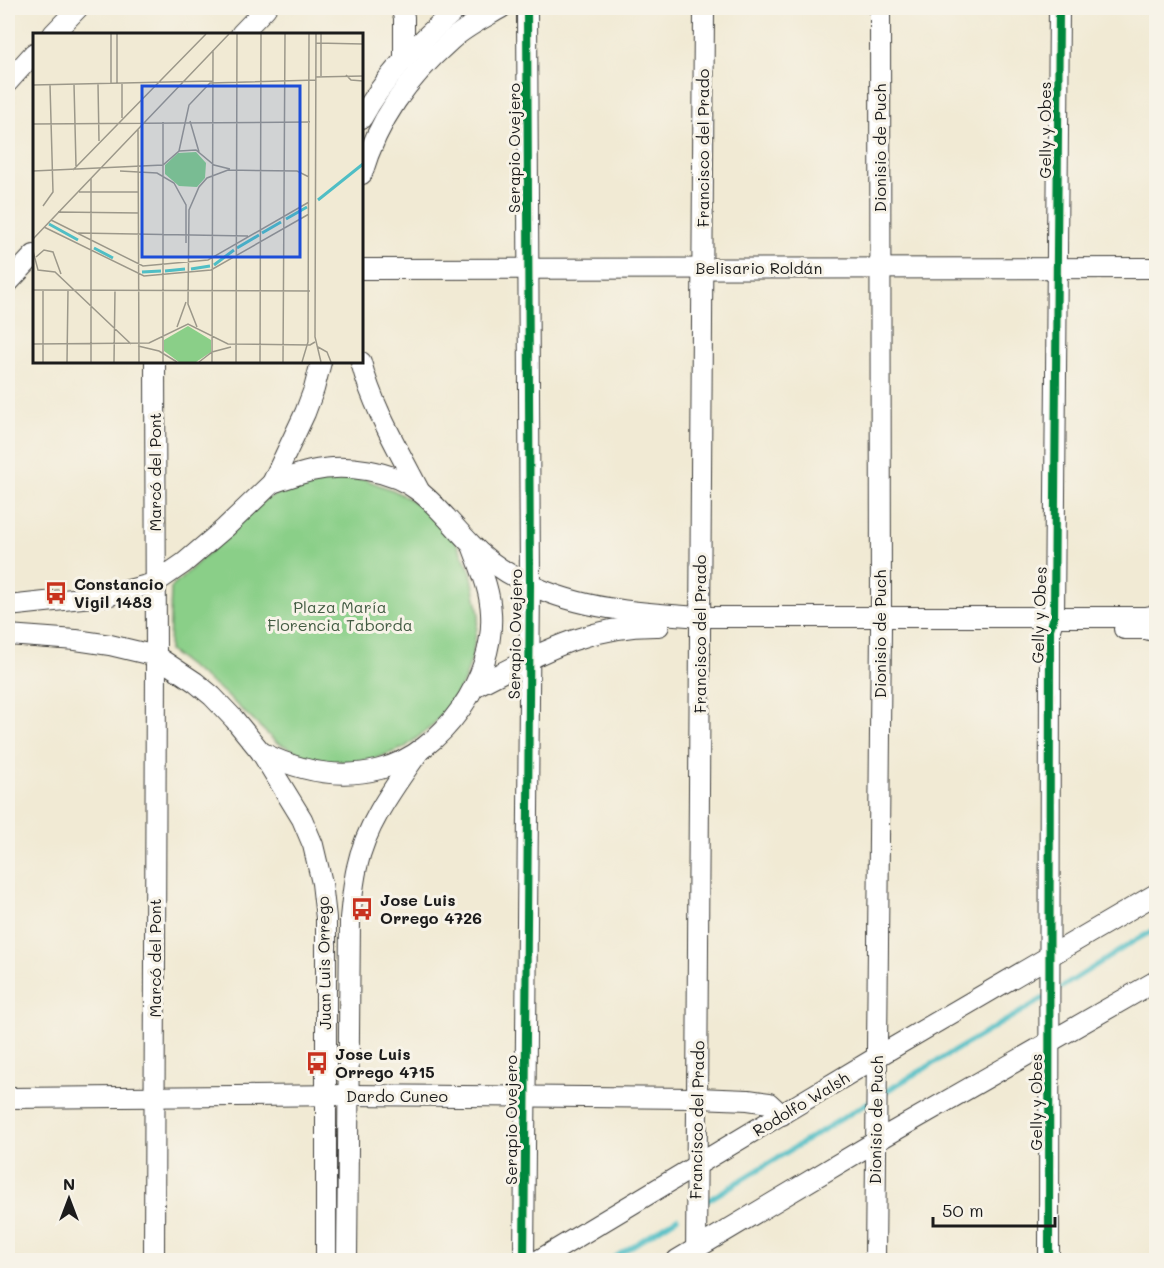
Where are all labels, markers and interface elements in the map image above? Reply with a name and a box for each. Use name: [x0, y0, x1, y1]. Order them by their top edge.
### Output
inset map: [33, 33, 363, 363]
street label: Francisco del Prado: [692, 69, 713, 227]
street label: Gelly y Obes: [1034, 81, 1055, 179]
street label: Serapio Ovejero: [503, 83, 524, 213]
street label: Dionisio de Puch: [869, 84, 890, 212]
street label: Belisario Roldán: [696, 257, 822, 278]
street label: Marcó del Pont: [144, 412, 165, 532]
street label: Francisco del Prado: [689, 555, 710, 713]
street label: Gelly y Obes: [1026, 566, 1051, 664]
street label: Serapio Ovejero: [503, 569, 526, 699]
street label: Dionisio de Puch: [869, 570, 890, 698]
place label: Constancio Vigil 1483: [74, 573, 164, 612]
bus stop icon: Constancio Vigil 1483: [43, 580, 69, 606]
park label: Plaza María Florencia Taborda: [267, 596, 413, 635]
place label: Jose Luis Orrego 4726: [380, 889, 482, 928]
street label: Juan Luis Orrego: [312, 896, 335, 1030]
bus stop icon: Jose Luis Orrego 4726: [349, 896, 375, 922]
street label: Marcó del Pont: [144, 898, 165, 1018]
street label: Francisco del Prado: [685, 1041, 708, 1199]
place label: Jose Luis Orrego 4715: [335, 1043, 435, 1082]
bus stop icon: Jose Luis Orrego 4715: [304, 1050, 330, 1076]
street label: Gelly y Obes: [1025, 1053, 1046, 1151]
street label: Serapio Ovejero: [500, 1055, 521, 1185]
street label: Dionisio de Puch: [864, 1056, 887, 1184]
street label: Rodolfo Walsh: [749, 1066, 853, 1141]
street label: Dardo Cuneo: [346, 1085, 448, 1106]
north arrow: [39, 1169, 99, 1229]
text: N: [63, 1173, 75, 1194]
scale bar: [933, 1190, 1054, 1228]
text: 50 m: [942, 1198, 984, 1222]

